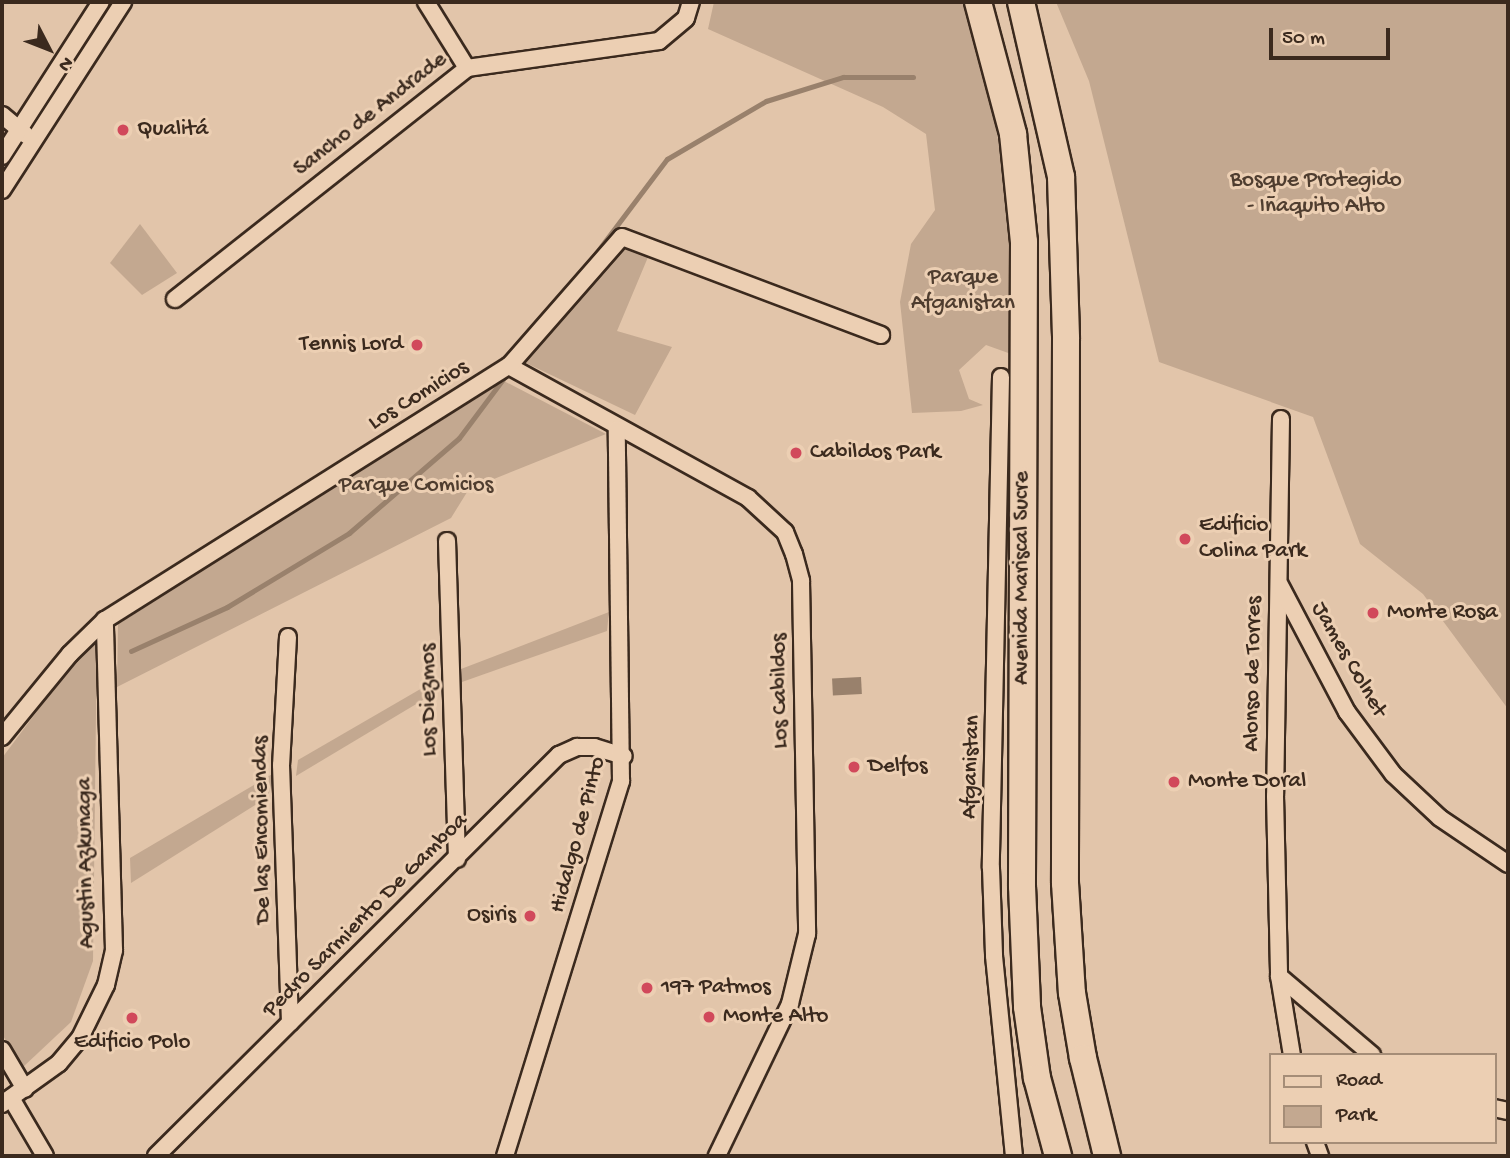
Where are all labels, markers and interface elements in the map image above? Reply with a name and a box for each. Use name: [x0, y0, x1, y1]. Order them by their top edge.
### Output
north arrow: [14, 14, 84, 84]
scale bar: [1272, 14, 1393, 58]
text: 50 m: [1282, 27, 1325, 52]
street label: Sancho de Andrade: [289, 47, 453, 183]
text: N: [52, 51, 78, 76]
place label: Qualitá: [137, 116, 208, 144]
marker: Qualitá: [115, 122, 131, 138]
park label: Bosque Protegido - Iñaquito Alto: [1230, 167, 1402, 221]
park label: Parque Afganistan: [911, 264, 1015, 318]
place label: Tennis Lord: [300, 331, 403, 359]
marker: Tennis Lord: [409, 337, 425, 353]
street label: Los Comicios: [364, 354, 474, 438]
place label: Cabildos Park: [810, 439, 941, 467]
marker: Cabildos Park: [788, 445, 804, 461]
street label: Avenida Mariscal Sucre: [1009, 471, 1037, 685]
park label: Parque Comicios: [339, 472, 493, 500]
place label: Edificio Colina Park: [1199, 512, 1306, 566]
marker: Edificio Colina Park: [1177, 531, 1193, 547]
street label: Alonso de Torres: [1239, 596, 1269, 752]
street label: James Colnet: [1304, 597, 1392, 723]
place label: Monte Rosa: [1387, 599, 1498, 627]
marker: Monte Rosa: [1365, 605, 1381, 621]
street label: Los Cabildos: [766, 633, 796, 749]
street label: Los Diezmos: [415, 643, 445, 757]
street label: Afganistan: [956, 715, 988, 819]
street label: De las Encomiendas: [248, 736, 278, 924]
place label: Delfos: [868, 753, 927, 781]
street label: Hidalgo de Pinto: [545, 754, 613, 916]
marker: Delfos: [846, 759, 862, 775]
place label: Monte Doral: [1188, 768, 1306, 796]
marker: Monte Doral: [1166, 774, 1182, 790]
street label: Agustin Azkunaga: [72, 777, 102, 949]
street label: Pedro Sarmiento De Gamboa: [258, 808, 474, 1024]
place label: Osiris: [467, 902, 516, 930]
marker: Osiris: [522, 908, 538, 924]
place label: 197 Patmos: [661, 974, 771, 1002]
marker: 197 Patmos: [639, 980, 655, 996]
place label: Monte Alto: [723, 1003, 828, 1031]
marker: Monte Alto: [701, 1009, 717, 1025]
marker: Edificio Polo: [124, 1010, 140, 1026]
place label: Edificio Polo: [74, 1029, 190, 1057]
legend: [1268, 1053, 1496, 1144]
text: Road: [1336, 1069, 1382, 1094]
text: Park: [1336, 1104, 1376, 1129]

